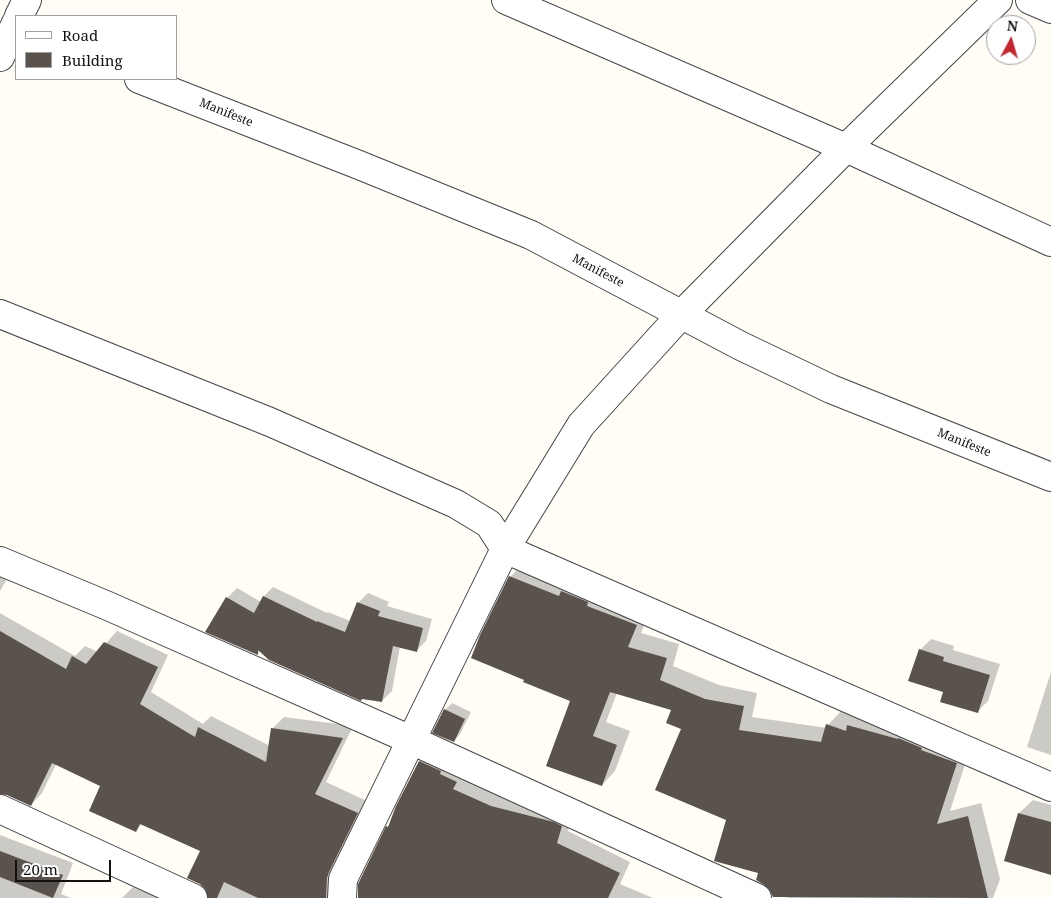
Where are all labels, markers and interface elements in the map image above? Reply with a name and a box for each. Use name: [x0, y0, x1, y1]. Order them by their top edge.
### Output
legend: [15, 15, 178, 80]
north arrow: [986, 15, 1036, 65]
text: N: [1006, 16, 1019, 36]
text: Road: [62, 25, 98, 45]
text: Building: [62, 50, 123, 70]
street label: Manifeste: [197, 96, 255, 130]
street label: Manifeste: [570, 251, 626, 291]
street label: Manifeste: [935, 426, 993, 460]
scale bar: [18, 850, 114, 882]
text: 20 m: [23, 859, 58, 879]

